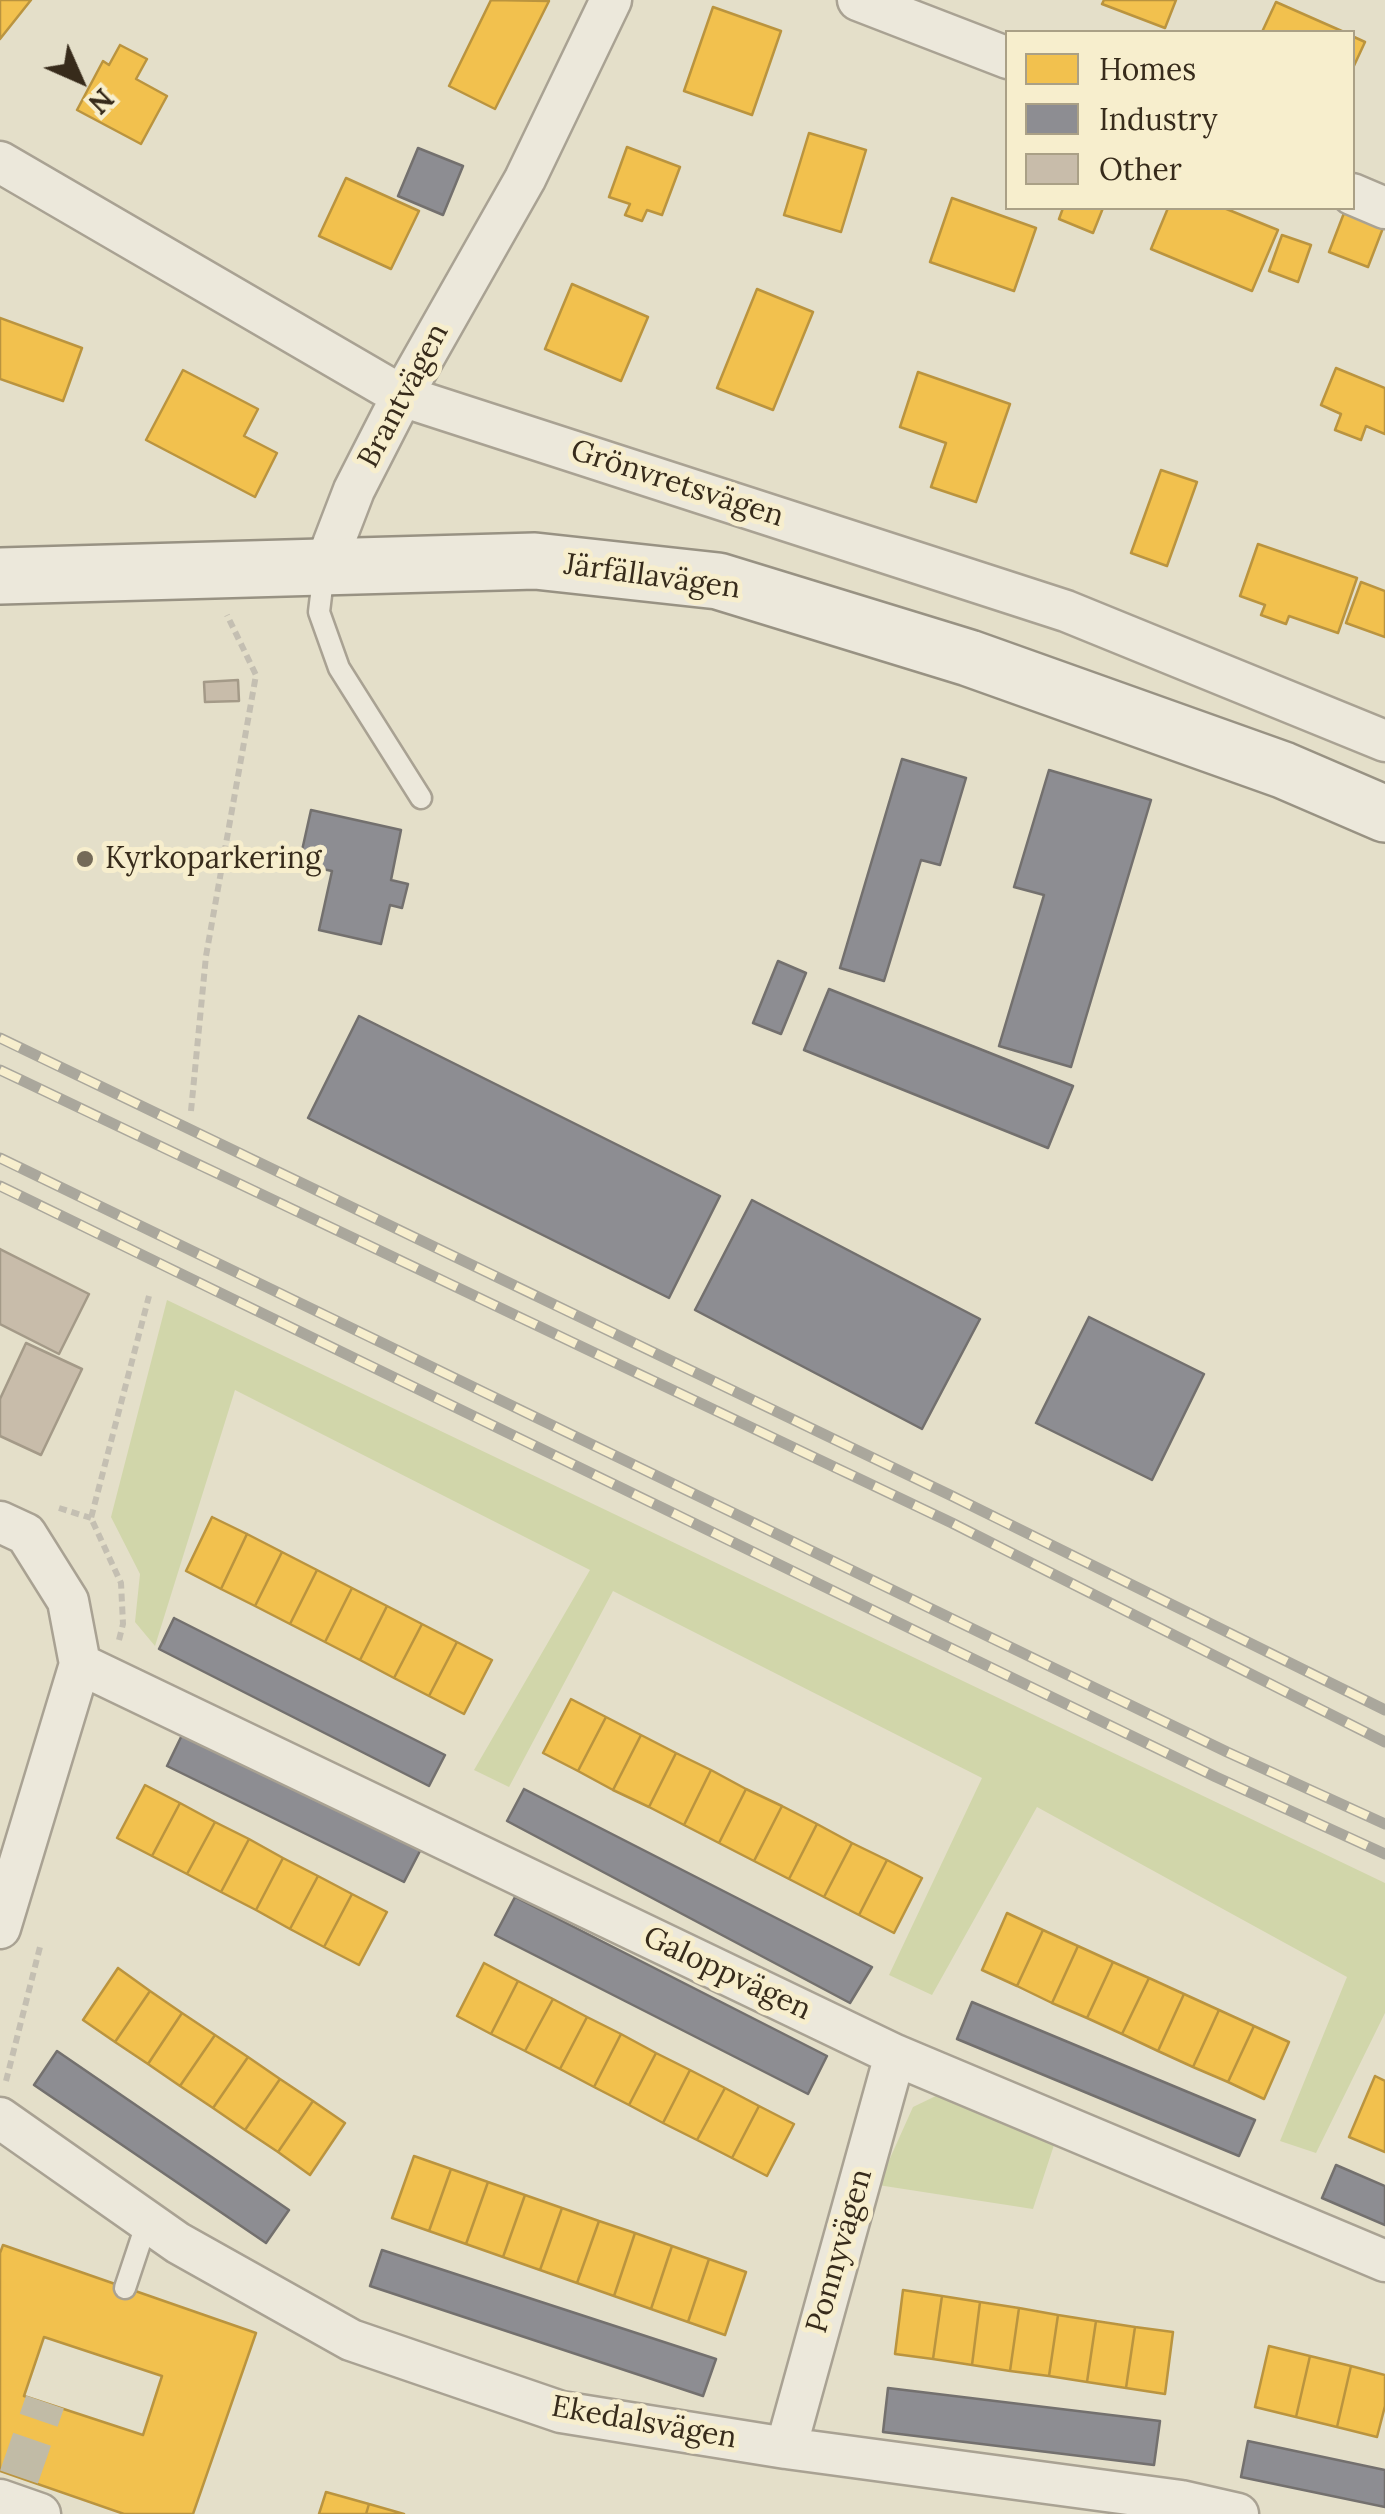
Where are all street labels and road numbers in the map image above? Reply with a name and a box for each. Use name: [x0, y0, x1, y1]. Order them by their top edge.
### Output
street label: Brantvägen: [351, 318, 457, 474]
street label: Grönvretsvägen: [566, 433, 788, 535]
street label: Järfällavägen: [562, 547, 742, 607]
street label: Galoppvägen: [637, 1919, 817, 2029]
street label: Ponnyvägen: [799, 2165, 881, 2337]
street label: Ekedalsvägen: [549, 2389, 739, 2457]

